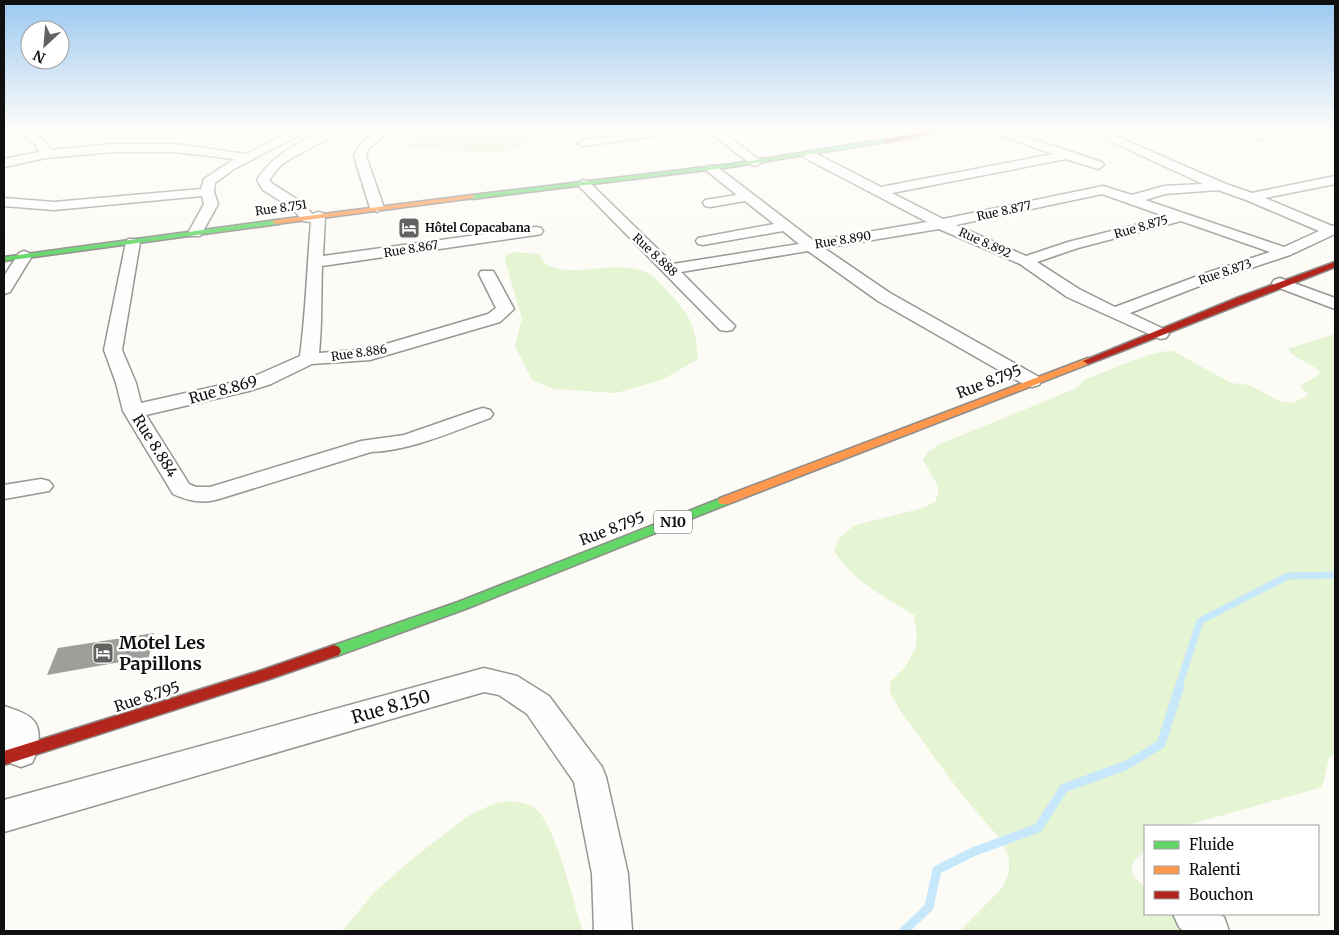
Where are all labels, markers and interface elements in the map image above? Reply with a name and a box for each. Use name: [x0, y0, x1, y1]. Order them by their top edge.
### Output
north arrow: [20, 20, 70, 70]
text: N: [30, 46, 48, 67]
street label: Rue 8.751: [254, 196, 308, 219]
street label: Rue 8.877: [975, 197, 1033, 224]
street label: Rue 8.875: [1112, 212, 1169, 241]
hotel icon: Hôtel Copacabana: [397, 216, 421, 240]
place label: Hôtel Copacabana: [425, 220, 531, 235]
street label: Rue 8.892: [957, 224, 1014, 261]
street label: Rue 8.890: [814, 228, 872, 251]
street label: Rue 8.888: [630, 230, 681, 279]
street label: Rue 8.867: [383, 237, 439, 260]
street label: Rue 8.873: [1196, 255, 1254, 288]
street label: Rue 8.886: [330, 341, 388, 364]
street label: Rue 8.795: [954, 360, 1024, 403]
street label: Rue 8.869: [186, 371, 259, 408]
street label: Rue 8.884: [129, 411, 182, 481]
street label: Rue 8.795: [577, 507, 647, 550]
road number: N10: [654, 511, 692, 534]
place label: Motel Les Papillons: [119, 631, 205, 675]
hotel icon: Motel Les Papillons: [91, 641, 115, 665]
street label: Rue 8.795: [112, 677, 182, 716]
street label: Rue 8.150: [349, 684, 433, 729]
legend: [1144, 825, 1319, 915]
text: Fluide: [1189, 835, 1234, 854]
text: Ralenti: [1189, 860, 1241, 879]
text: Bouchon: [1189, 885, 1253, 904]

